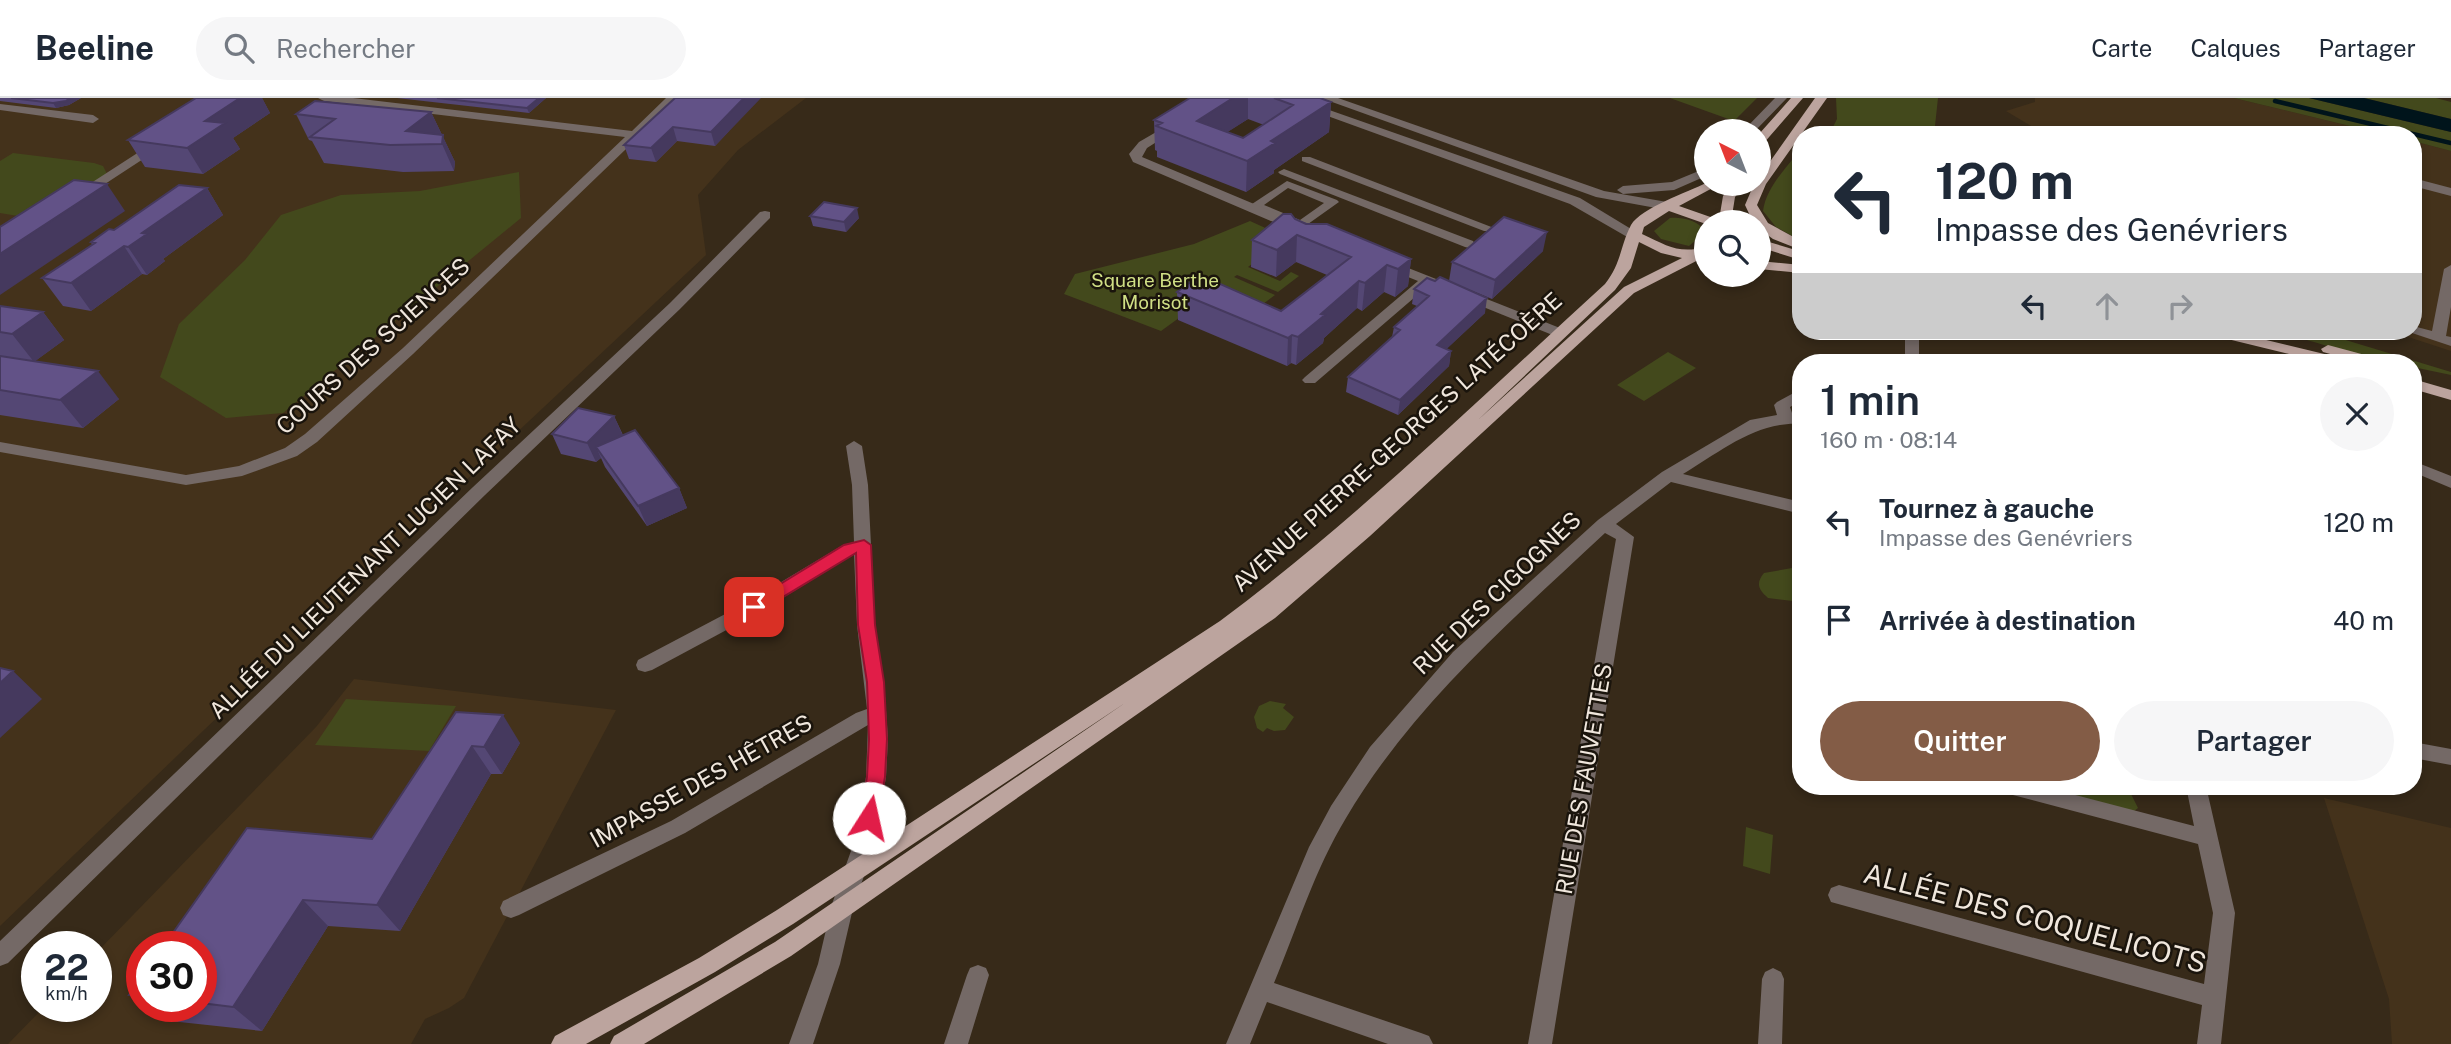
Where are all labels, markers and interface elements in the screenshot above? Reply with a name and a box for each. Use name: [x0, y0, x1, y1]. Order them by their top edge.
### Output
search box: [196, 17, 686, 80]
text: Beeline: [35, 29, 154, 67]
icon: search: [220, 29, 258, 67]
text: Rechercher: [276, 33, 415, 64]
text: Carte: [2091, 34, 2152, 62]
text: Calques: [2190, 34, 2281, 62]
text: Partager: [2319, 34, 2416, 62]
north arrow: [1694, 119, 1771, 196]
map controls: [1694, 119, 1771, 287]
text: 120 m: [1935, 152, 2074, 210]
icon: left: [1820, 154, 1911, 245]
button: search: [1694, 210, 1771, 287]
text: Impasse des Genévriers: [1935, 211, 2288, 248]
street label: COURS DES SCIENCES: [270, 252, 475, 440]
park label: Square Berthe Morisot: [1091, 269, 1219, 313]
street label: AVENUE PIERRE-GEORGES LATÉCOÈRE: [1226, 286, 1567, 597]
icon: left: [2015, 287, 2053, 325]
icon: ahead: [2088, 287, 2126, 325]
icon: right: [2161, 287, 2199, 325]
text: 1 min: [1820, 375, 1920, 424]
button: close: [2320, 377, 2394, 451]
street label: ALLÉE DU LIEUTENANT LUCIEN LAFAY: [203, 411, 526, 724]
text: 160 m · 08:14: [1820, 426, 1957, 453]
text: Tournez à gauche: [1879, 493, 2094, 524]
icon: left: [1820, 503, 1858, 541]
street label: RUE DES CIGOGNES: [1407, 506, 1586, 680]
text: 120 m: [2323, 507, 2394, 538]
text: Impasse des Genévriers: [1879, 524, 2133, 551]
pin: [724, 577, 784, 637]
icon: arrive: [735, 588, 773, 626]
icon: arrive: [1820, 601, 1858, 639]
text: Arrivée à destination: [1879, 605, 2136, 636]
text: 40 m: [2333, 605, 2394, 636]
street label: RUE DES FAUVETTES: [1550, 661, 1617, 896]
button: Quitter: [1820, 701, 2100, 781]
button: Partager: [2114, 701, 2394, 781]
street label: IMPASSE DES HÊTRES: [585, 708, 816, 853]
position arrow: [832, 781, 906, 855]
street label: ALLÉE DES COQUELICOTS: [1860, 856, 2210, 979]
speed limit sign: 30: [126, 931, 217, 1022]
text: 22: [44, 947, 89, 988]
text: km/h: [45, 983, 88, 1004]

